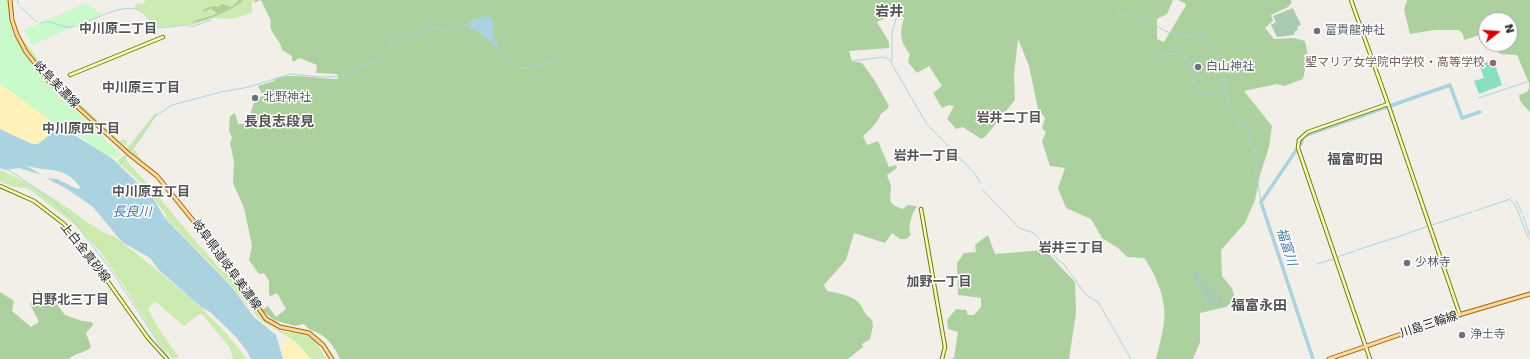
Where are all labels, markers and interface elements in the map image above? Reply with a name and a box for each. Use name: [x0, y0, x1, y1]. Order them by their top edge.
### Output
district label: 岩井: [875, 4, 903, 20]
north arrow: [1478, 12, 1518, 52]
district label: 中川原二丁目: [79, 22, 157, 38]
text: N: [1501, 22, 1517, 35]
place label: 富貴龍神社: [1325, 24, 1385, 38]
marker: 富貴龍神社: [1312, 26, 1322, 36]
place label: 聖マリア女学院中学校・高等学校: [1305, 56, 1485, 70]
street label: 岐阜美濃線: [30, 58, 82, 112]
marker: 聖マリア女学院中学校・高等学校: [1488, 58, 1498, 68]
place label: 白山神社: [1206, 60, 1254, 74]
marker: 白山神社: [1193, 62, 1203, 72]
district label: 中川原三丁目: [102, 81, 180, 97]
place label: 北野神社: [263, 91, 311, 105]
marker: 北野神社: [250, 93, 260, 103]
district label: 岩井二丁目: [977, 111, 1041, 127]
district label: 長良志段見: [244, 114, 314, 130]
district label: 中川原四丁目: [42, 122, 120, 138]
district label: 岩井一丁目: [894, 149, 958, 165]
district label: 福富町田: [1327, 152, 1383, 168]
district label: 中川原五丁目: [112, 185, 190, 201]
water label: 長良川: [113, 205, 151, 221]
street label: 岐阜県道岐阜美濃線: [188, 217, 264, 313]
street label: 上白金真砂線: [57, 220, 113, 286]
water label: 福富川: [1273, 226, 1299, 268]
district label: 岩井三丁目: [1039, 241, 1103, 257]
place label: 少林寺: [1415, 256, 1451, 270]
marker: 少林寺: [1402, 258, 1412, 268]
district label: 加野一丁目: [907, 275, 971, 291]
district label: 日野北三丁目: [31, 293, 109, 309]
district label: 福富永田: [1231, 298, 1287, 314]
street label: 川島三輪線: [1398, 309, 1460, 341]
place label: 浄土寺: [1470, 328, 1506, 342]
marker: 浄土寺: [1457, 330, 1467, 340]

